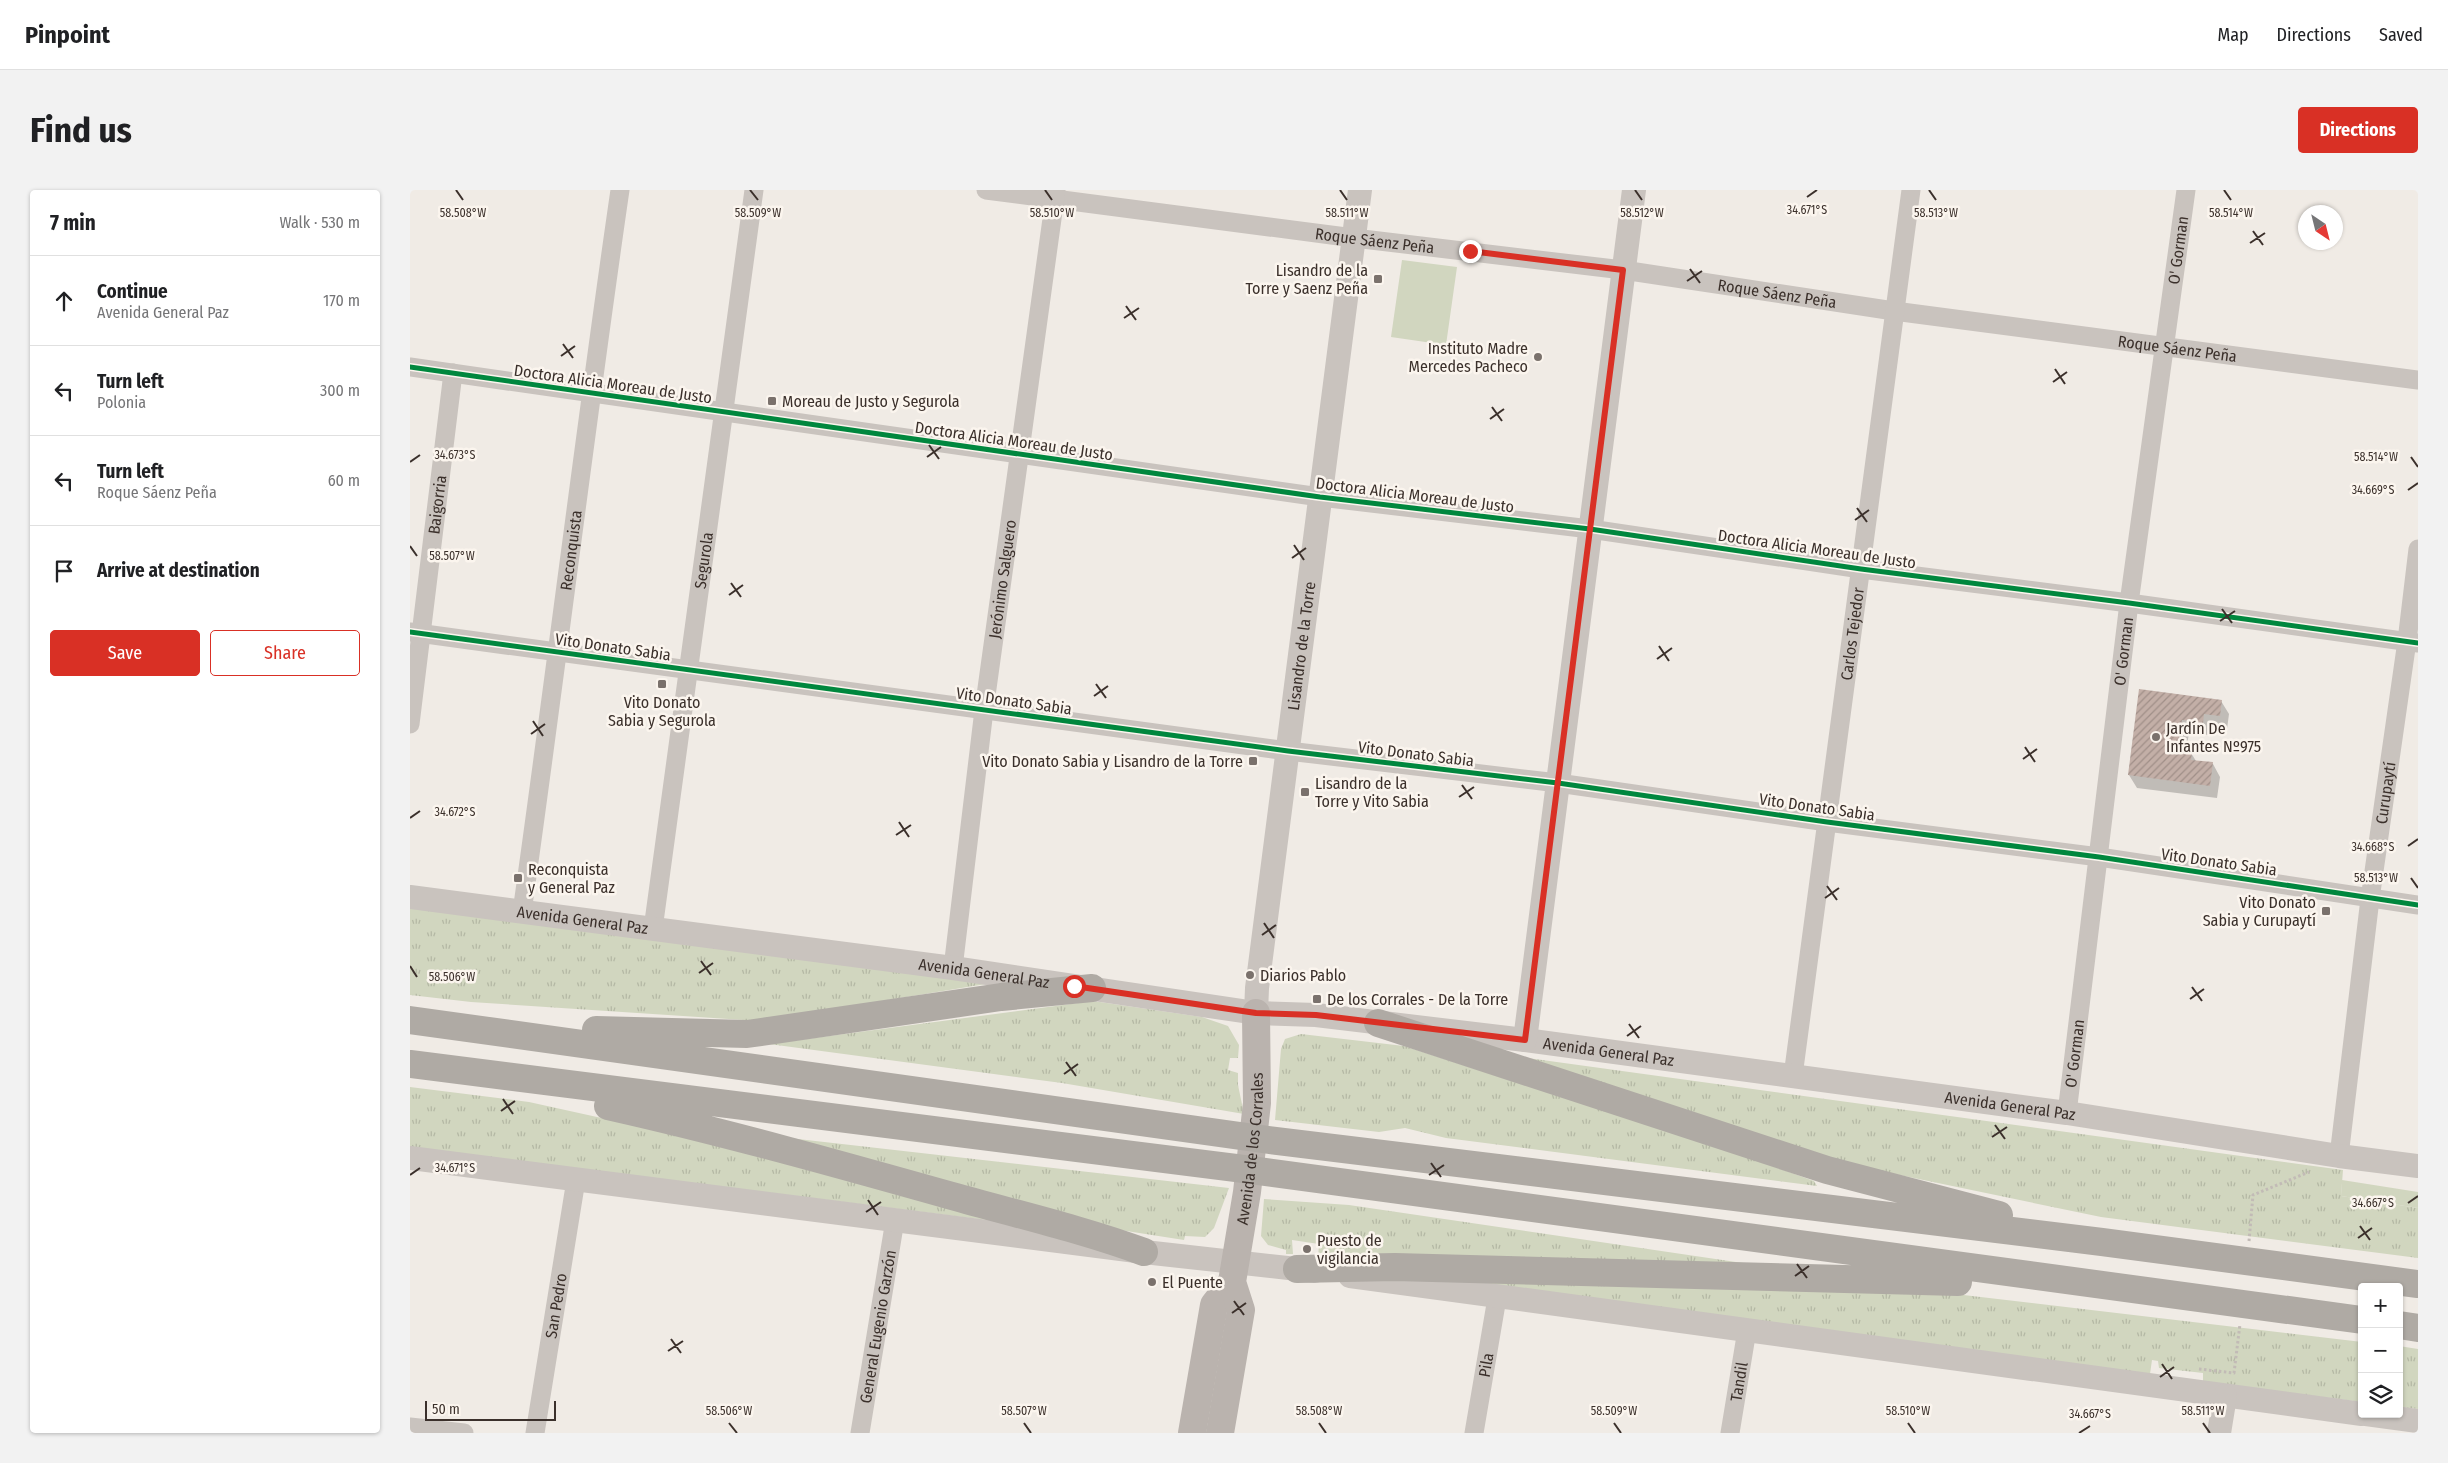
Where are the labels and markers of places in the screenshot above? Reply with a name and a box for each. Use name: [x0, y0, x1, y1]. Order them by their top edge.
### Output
place label: Lisandro de la Torre y Saenz Peña: [1246, 261, 1368, 298]
marker: Lisandro de la Torre y Saenz Peña: [1372, 273, 1384, 285]
place label: Instituto Madre Mercedes Pacheco: [1409, 339, 1528, 376]
marker: Instituto Madre Mercedes Pacheco: [1532, 351, 1544, 363]
place label: Moreau de Justo y Segurola: [782, 392, 960, 411]
marker: Moreau de Justo y Segurola: [766, 395, 778, 407]
marker: Vito Donato Sabia y Segurola: [656, 678, 668, 690]
place label: Vito Donato Sabia y Segurola: [608, 693, 716, 730]
place label: Jardín De Infantes Nº975: [2166, 719, 2261, 756]
marker: Jardín De Infantes Nº975: [2150, 731, 2162, 743]
place label: Vito Donato Sabia y Lisandro de la Torre: [982, 752, 1243, 771]
marker: Vito Donato Sabia y Lisandro de la Torre: [1247, 755, 1259, 767]
place label: Lisandro de la Torre y Vito Sabia: [1315, 774, 1429, 811]
marker: Lisandro de la Torre y Vito Sabia: [1299, 786, 1311, 798]
place label: Reconquista y General Paz: [528, 860, 615, 897]
marker: Reconquista y General Paz: [512, 872, 524, 884]
place label: Vito Donato Sabia y Curupaytí: [2203, 893, 2316, 930]
marker: Vito Donato Sabia y Curupaytí: [2320, 905, 2332, 917]
place label: Diarios Pablo: [1260, 966, 1346, 985]
marker: Diarios Pablo: [1244, 969, 1256, 981]
place label: De los Corrales - De la Torre: [1327, 990, 1508, 1009]
marker: De los Corrales - De la Torre: [1311, 993, 1323, 1005]
place label: Puesto de vigilancia: [1317, 1231, 1382, 1268]
marker: Puesto de vigilancia: [1301, 1243, 1313, 1255]
place label: El Puente: [1162, 1273, 1223, 1292]
marker: El Puente: [1146, 1276, 1158, 1288]

